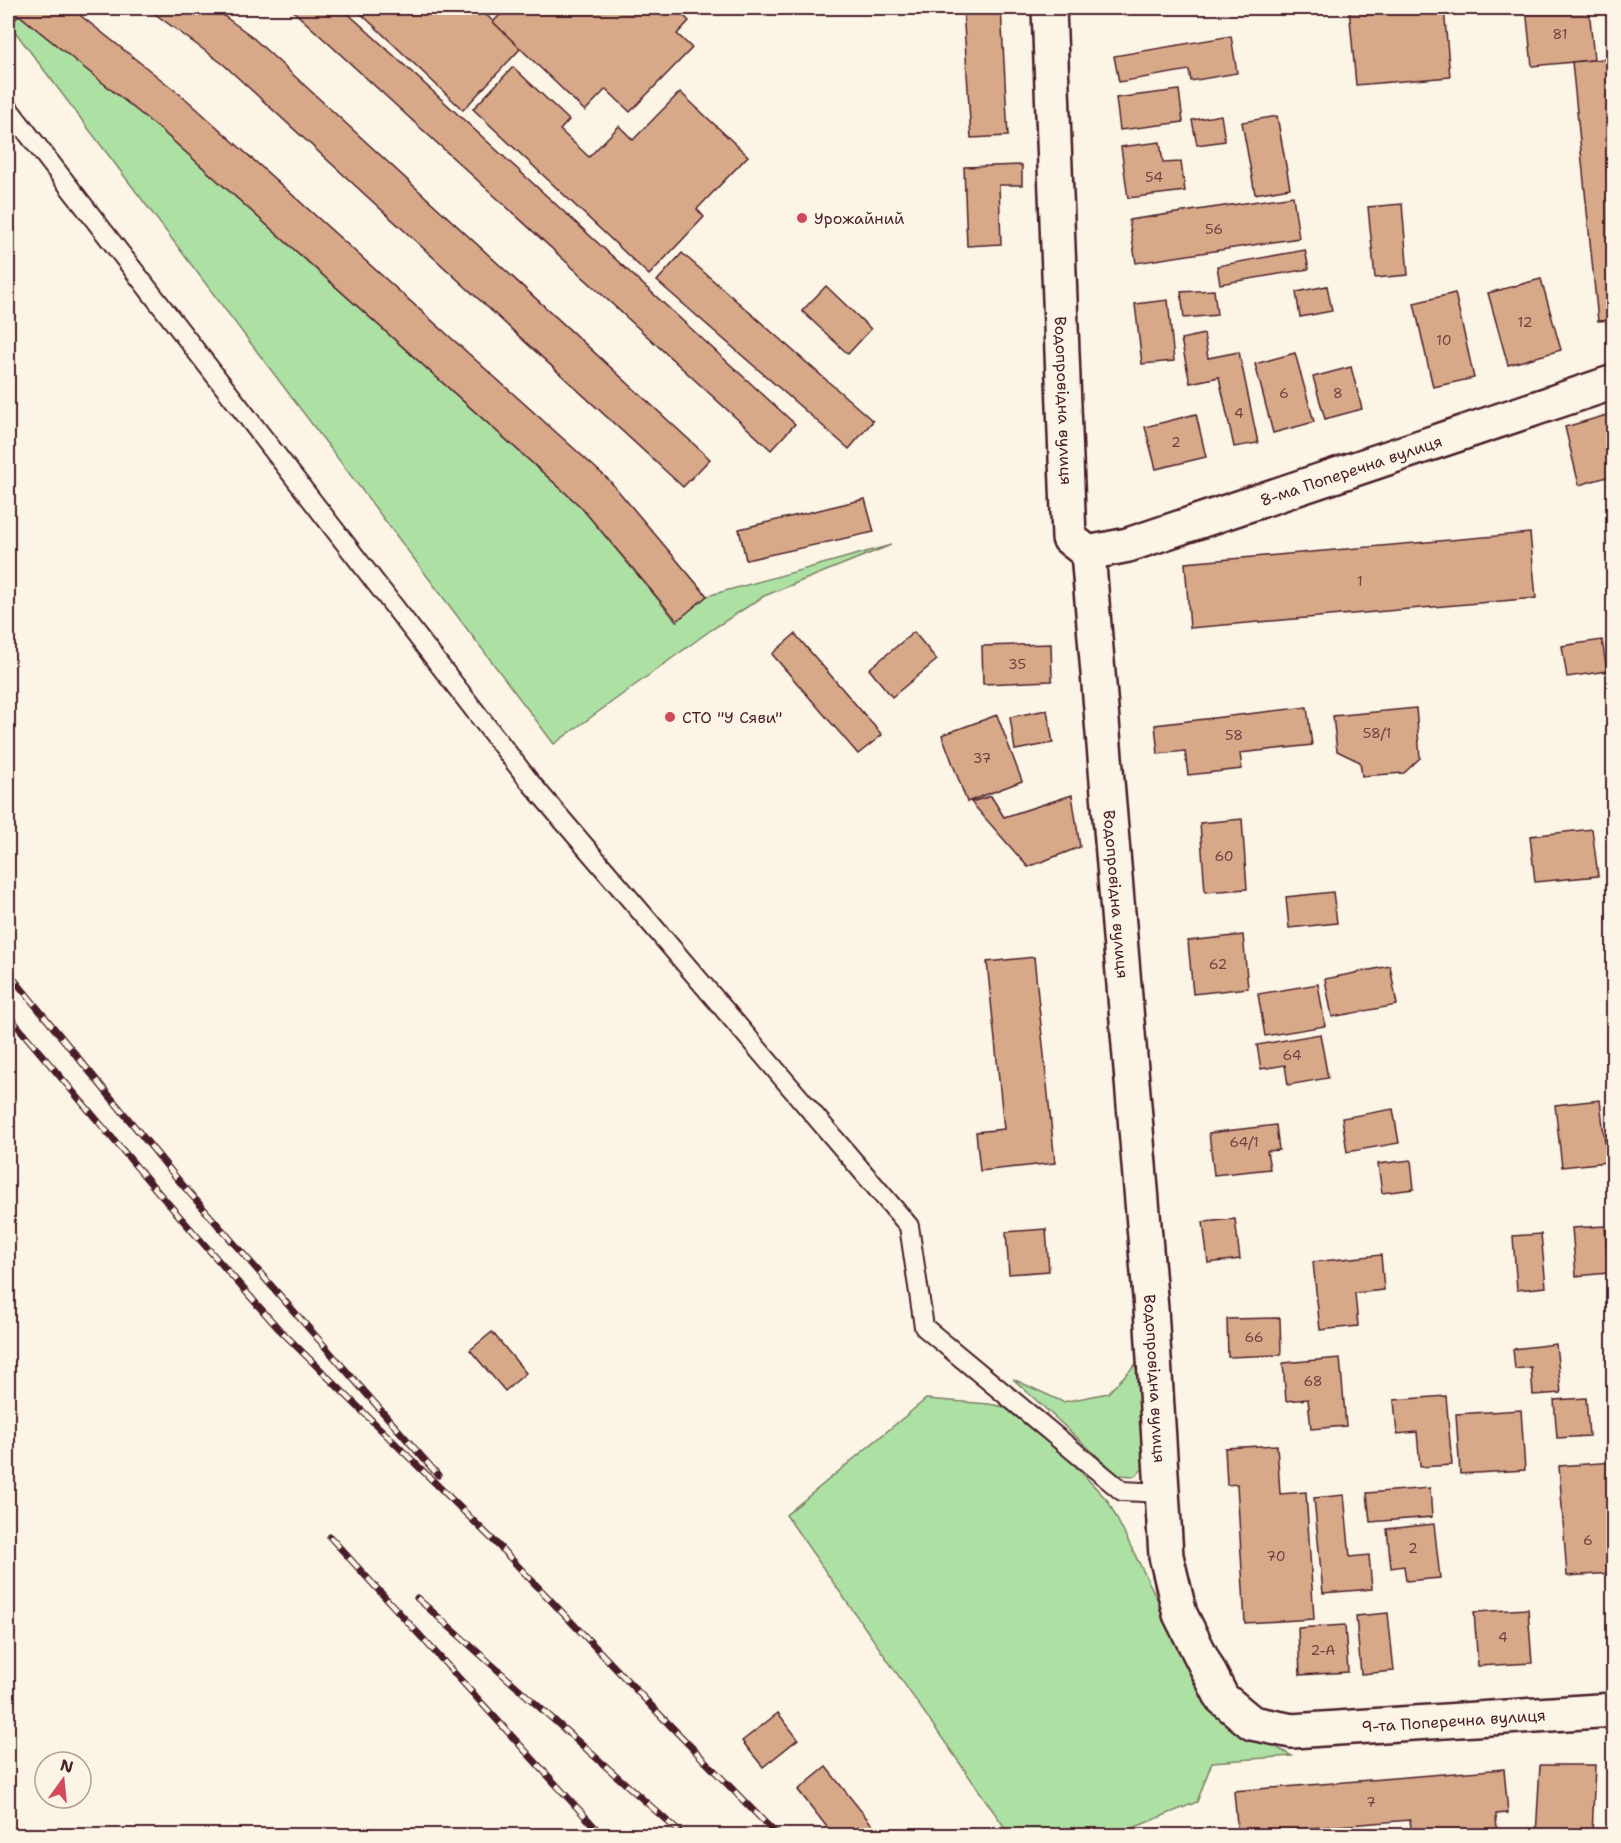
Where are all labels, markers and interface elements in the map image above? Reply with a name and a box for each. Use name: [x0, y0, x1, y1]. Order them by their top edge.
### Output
house number: 81: [1552, 25, 1568, 43]
house number: 54: [1145, 168, 1163, 186]
place label: Урожайний: [814, 208, 905, 229]
marker: Урожайний: [795, 211, 809, 225]
house number: 56: [1205, 220, 1223, 238]
house number: 12: [1518, 313, 1532, 331]
street label: Водопровідна вулиця: [1050, 316, 1077, 486]
house number: 10: [1436, 331, 1452, 349]
house number: 6: [1279, 384, 1289, 402]
house number: 8: [1333, 384, 1343, 402]
house number: 4: [1234, 404, 1244, 422]
street label: 8-ма Поперечна вулиця: [1257, 430, 1445, 511]
house number: 2: [1171, 433, 1181, 451]
house number: 1: [1357, 572, 1363, 590]
house number: 35: [1008, 655, 1026, 673]
place label: СТО "У Сяви": [682, 707, 783, 728]
marker: СТО "У Сяви": [663, 710, 677, 724]
house number: 58/1: [1363, 724, 1391, 742]
house number: 58: [1225, 726, 1243, 744]
house number: 37: [973, 749, 991, 767]
street label: Водопровідна вулиця: [1098, 809, 1133, 979]
house number: 60: [1214, 847, 1234, 865]
house number: 62: [1209, 955, 1227, 973]
house number: 64: [1282, 1046, 1302, 1064]
house number: 64/1: [1229, 1133, 1259, 1151]
street label: Водопровідна вулиця: [1139, 1294, 1170, 1464]
house number: 66: [1244, 1328, 1264, 1346]
house number: 68: [1303, 1372, 1323, 1390]
house number: 6: [1583, 1531, 1593, 1549]
house number: 2: [1408, 1539, 1418, 1557]
house number: 70: [1266, 1547, 1286, 1565]
house number: 4: [1498, 1628, 1508, 1646]
house number: 2-А: [1311, 1641, 1335, 1659]
street label: 9-та Поперечна вулиця: [1361, 1704, 1546, 1737]
north arrow: [33, 1750, 93, 1810]
text: N: [58, 1754, 76, 1778]
house number: 7: [1366, 1793, 1376, 1811]

